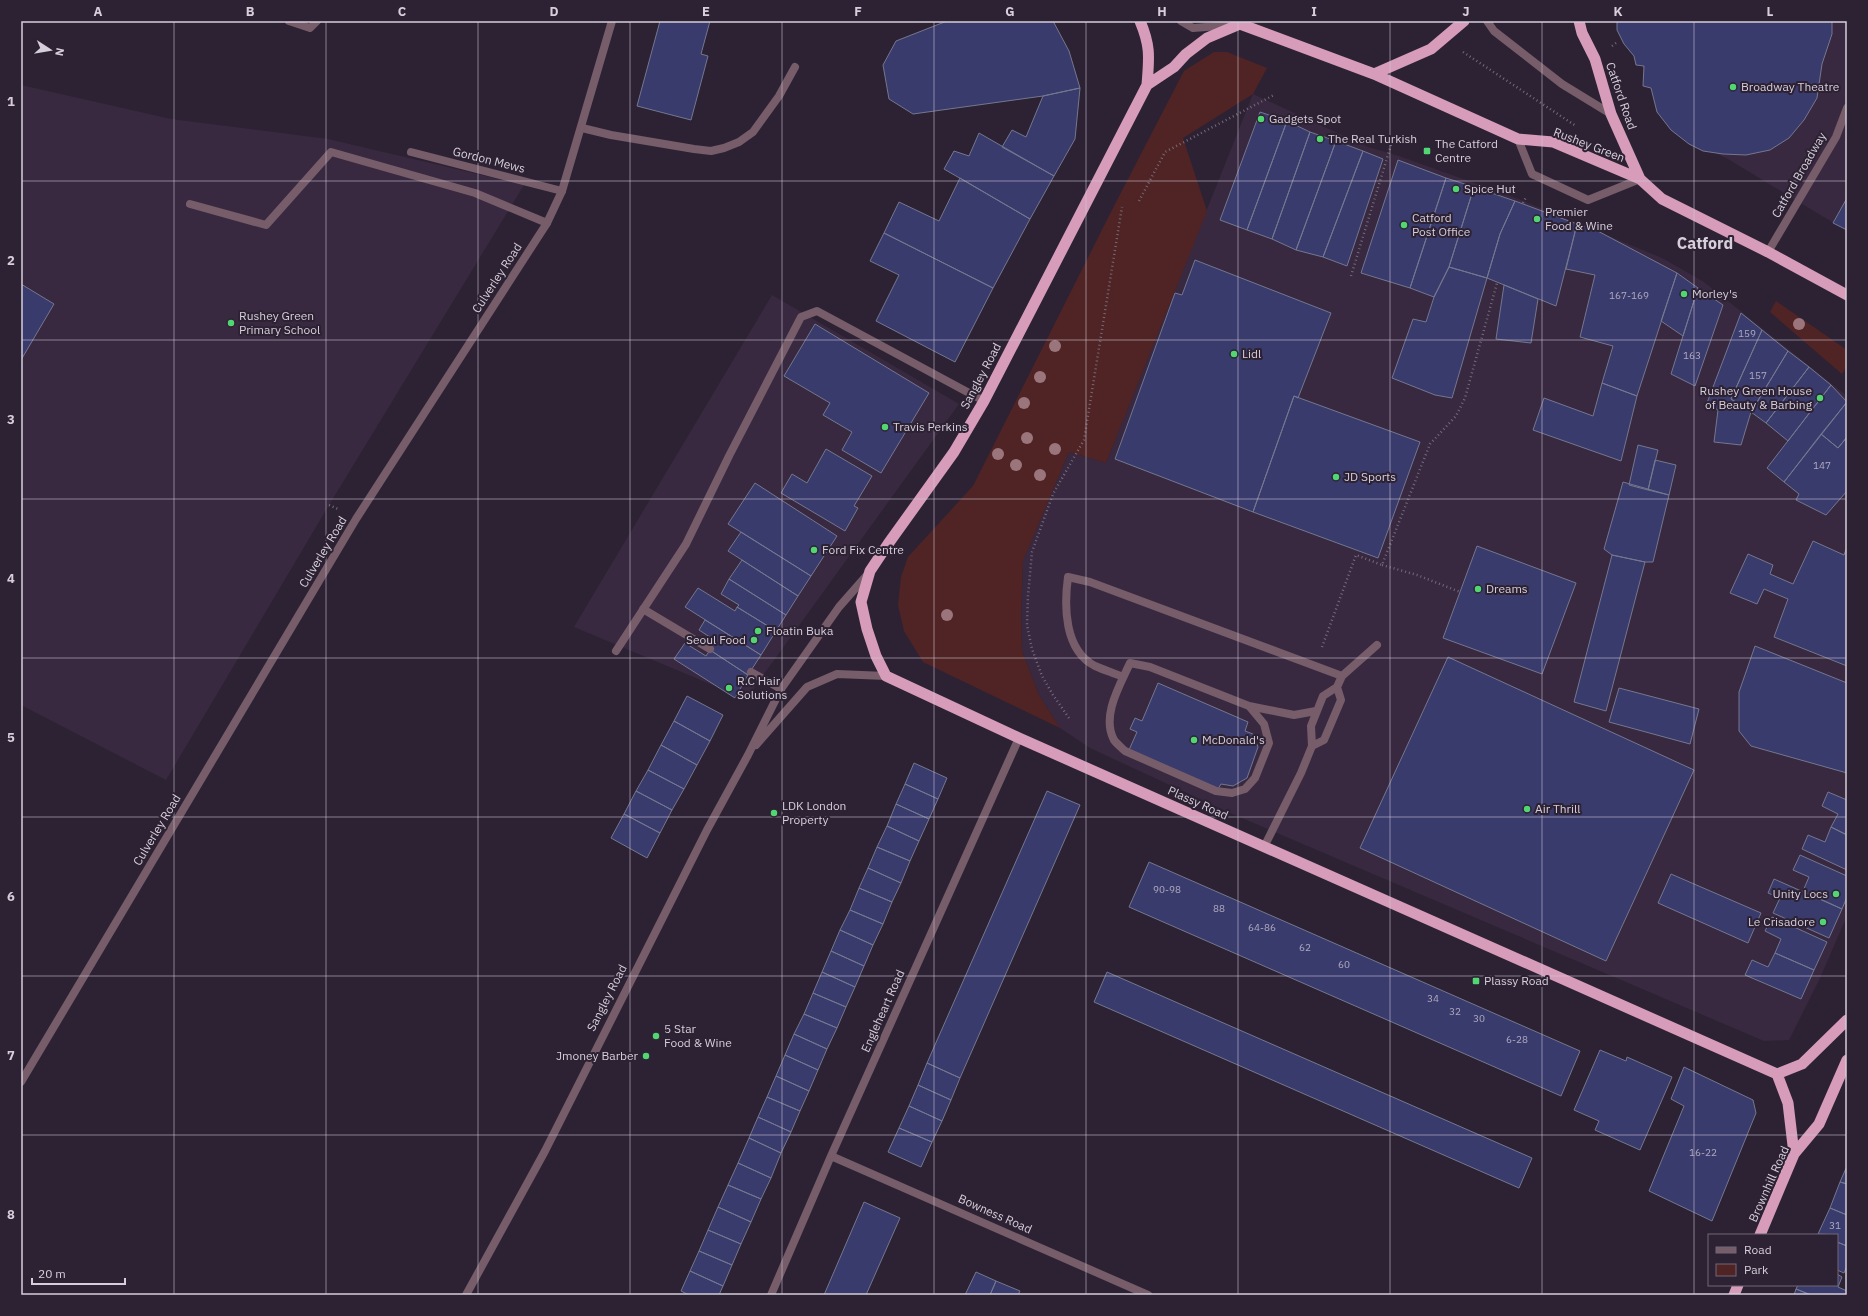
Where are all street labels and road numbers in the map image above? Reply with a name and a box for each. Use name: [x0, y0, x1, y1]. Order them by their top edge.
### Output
street label: Catford Road: [1603, 60, 1640, 131]
street label: Rushey Green: [1551, 124, 1627, 165]
street label: Catford Broadway: [1768, 129, 1829, 220]
street label: Gordon Mews: [451, 143, 527, 176]
street label: Culverley Road: [468, 240, 525, 316]
street label: Sangley Road: [957, 340, 1004, 411]
street label: Culverley Road: [295, 513, 350, 590]
street label: Plassy Road: [1166, 783, 1231, 823]
street label: Culverley Road: [129, 791, 184, 868]
street label: Sangley Road: [583, 962, 630, 1034]
street label: Engleheart Road: [858, 967, 907, 1054]
street label: Brownhill Road: [1745, 1143, 1792, 1224]
street label: Bowness Road: [956, 1191, 1034, 1236]

